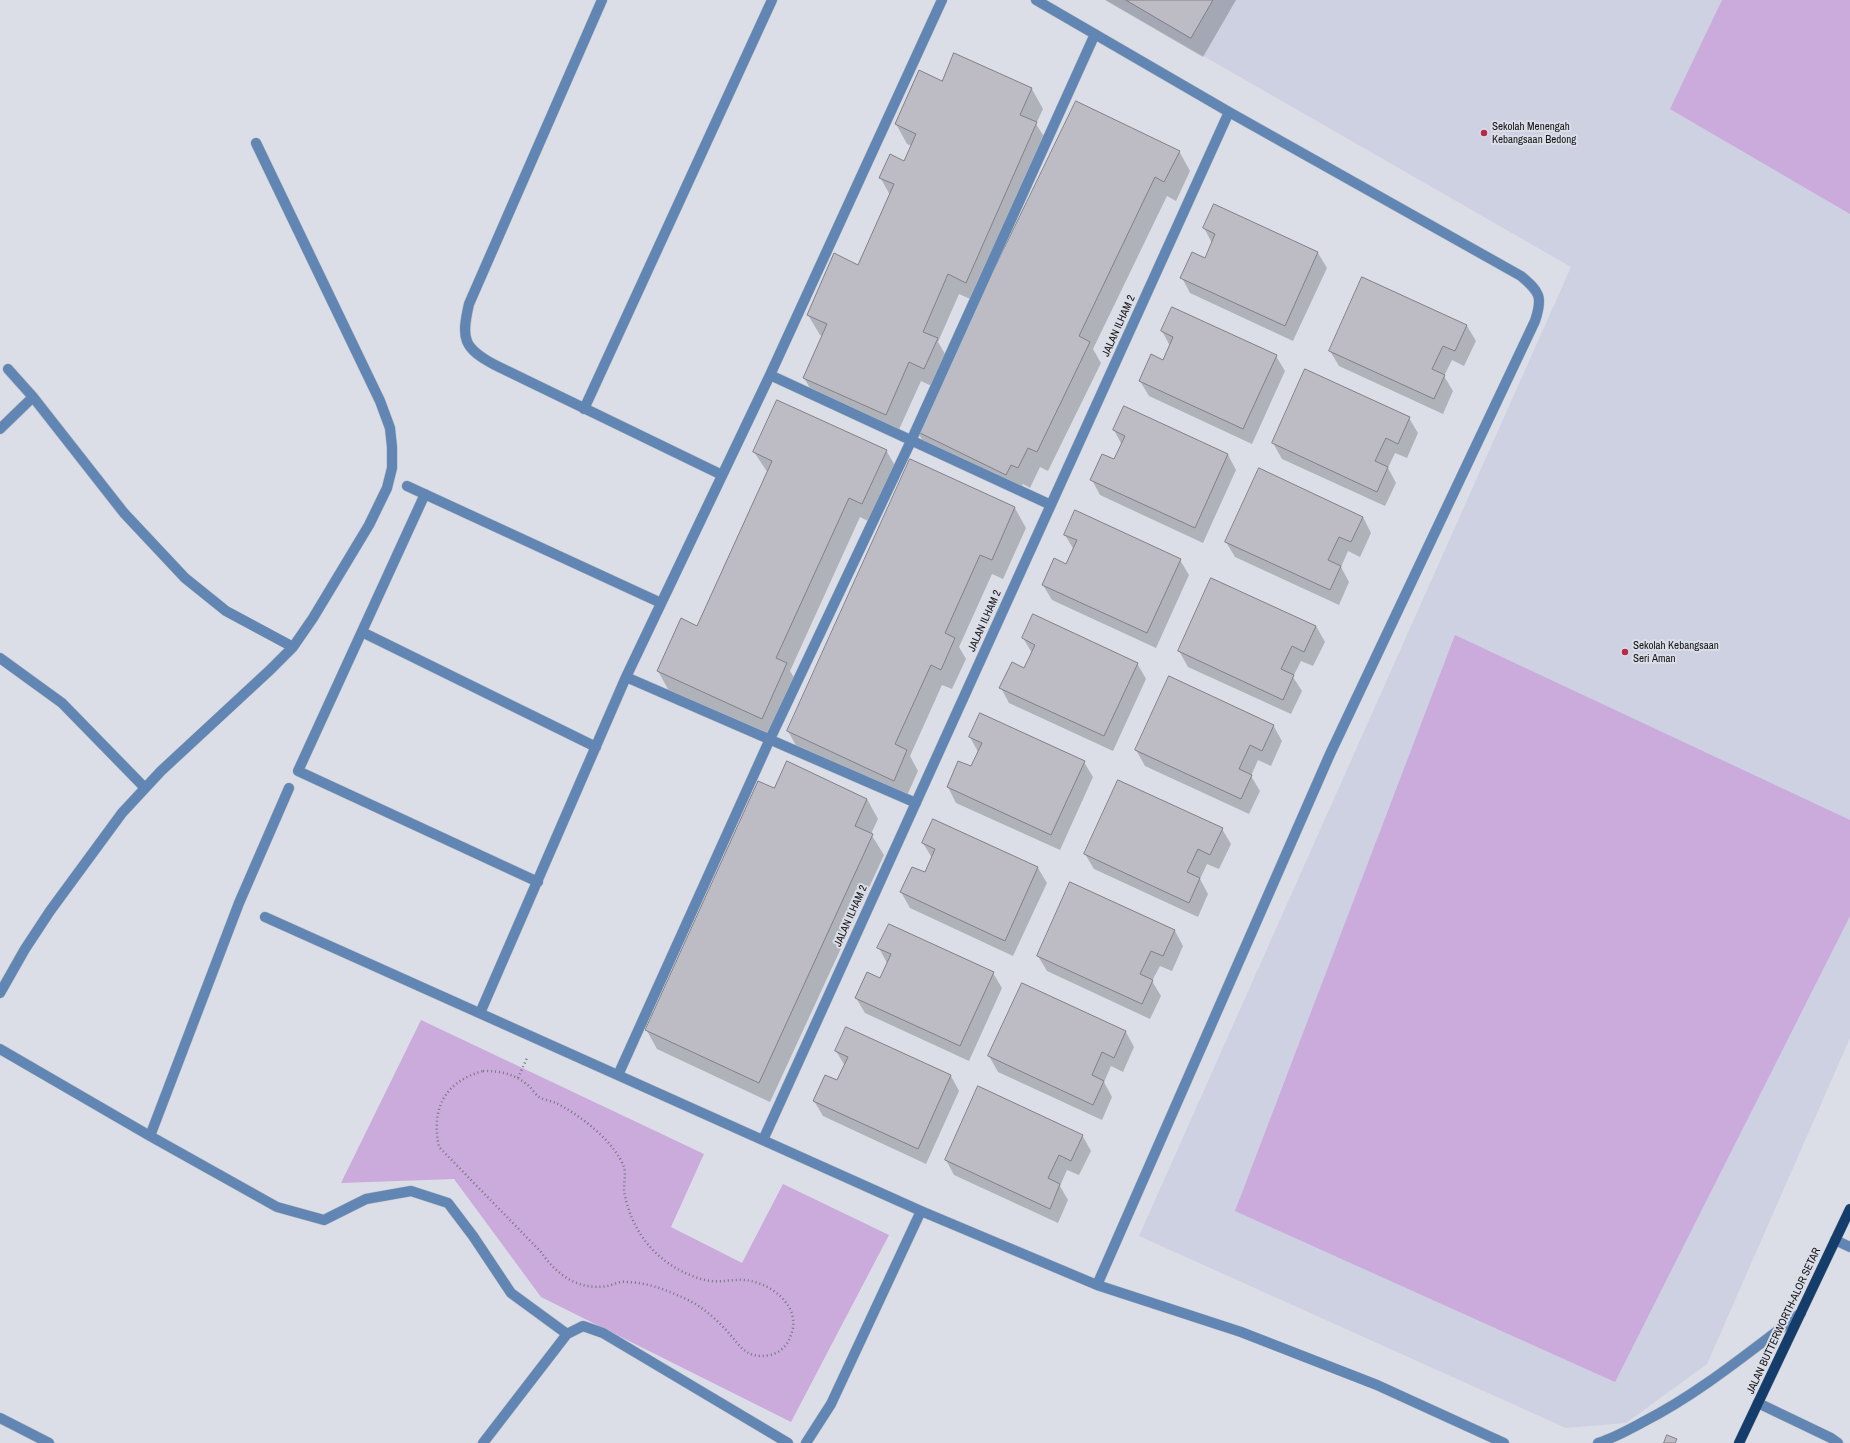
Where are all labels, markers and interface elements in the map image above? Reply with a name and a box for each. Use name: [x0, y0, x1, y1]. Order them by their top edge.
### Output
place label: Sekolah Menengah Kebangsaan Bedong: [1492, 120, 1576, 146]
marker: Sekolah Menengah Kebangsaan Bedong: [1479, 128, 1489, 138]
street label: JALAN ILHAM 2: [1100, 293, 1138, 359]
street label: JALAN ILHAM 2: [966, 588, 1004, 654]
place label: Sekolah Kebangsaan Seri Aman: [1633, 639, 1719, 665]
marker: Sekolah Kebangsaan Seri Aman: [1620, 647, 1630, 657]
street label: JALAN ILHAM 2: [832, 883, 870, 949]
street label: JALAN BUTTERWORTH-ALOR SETAR: [1744, 1246, 1824, 1396]

